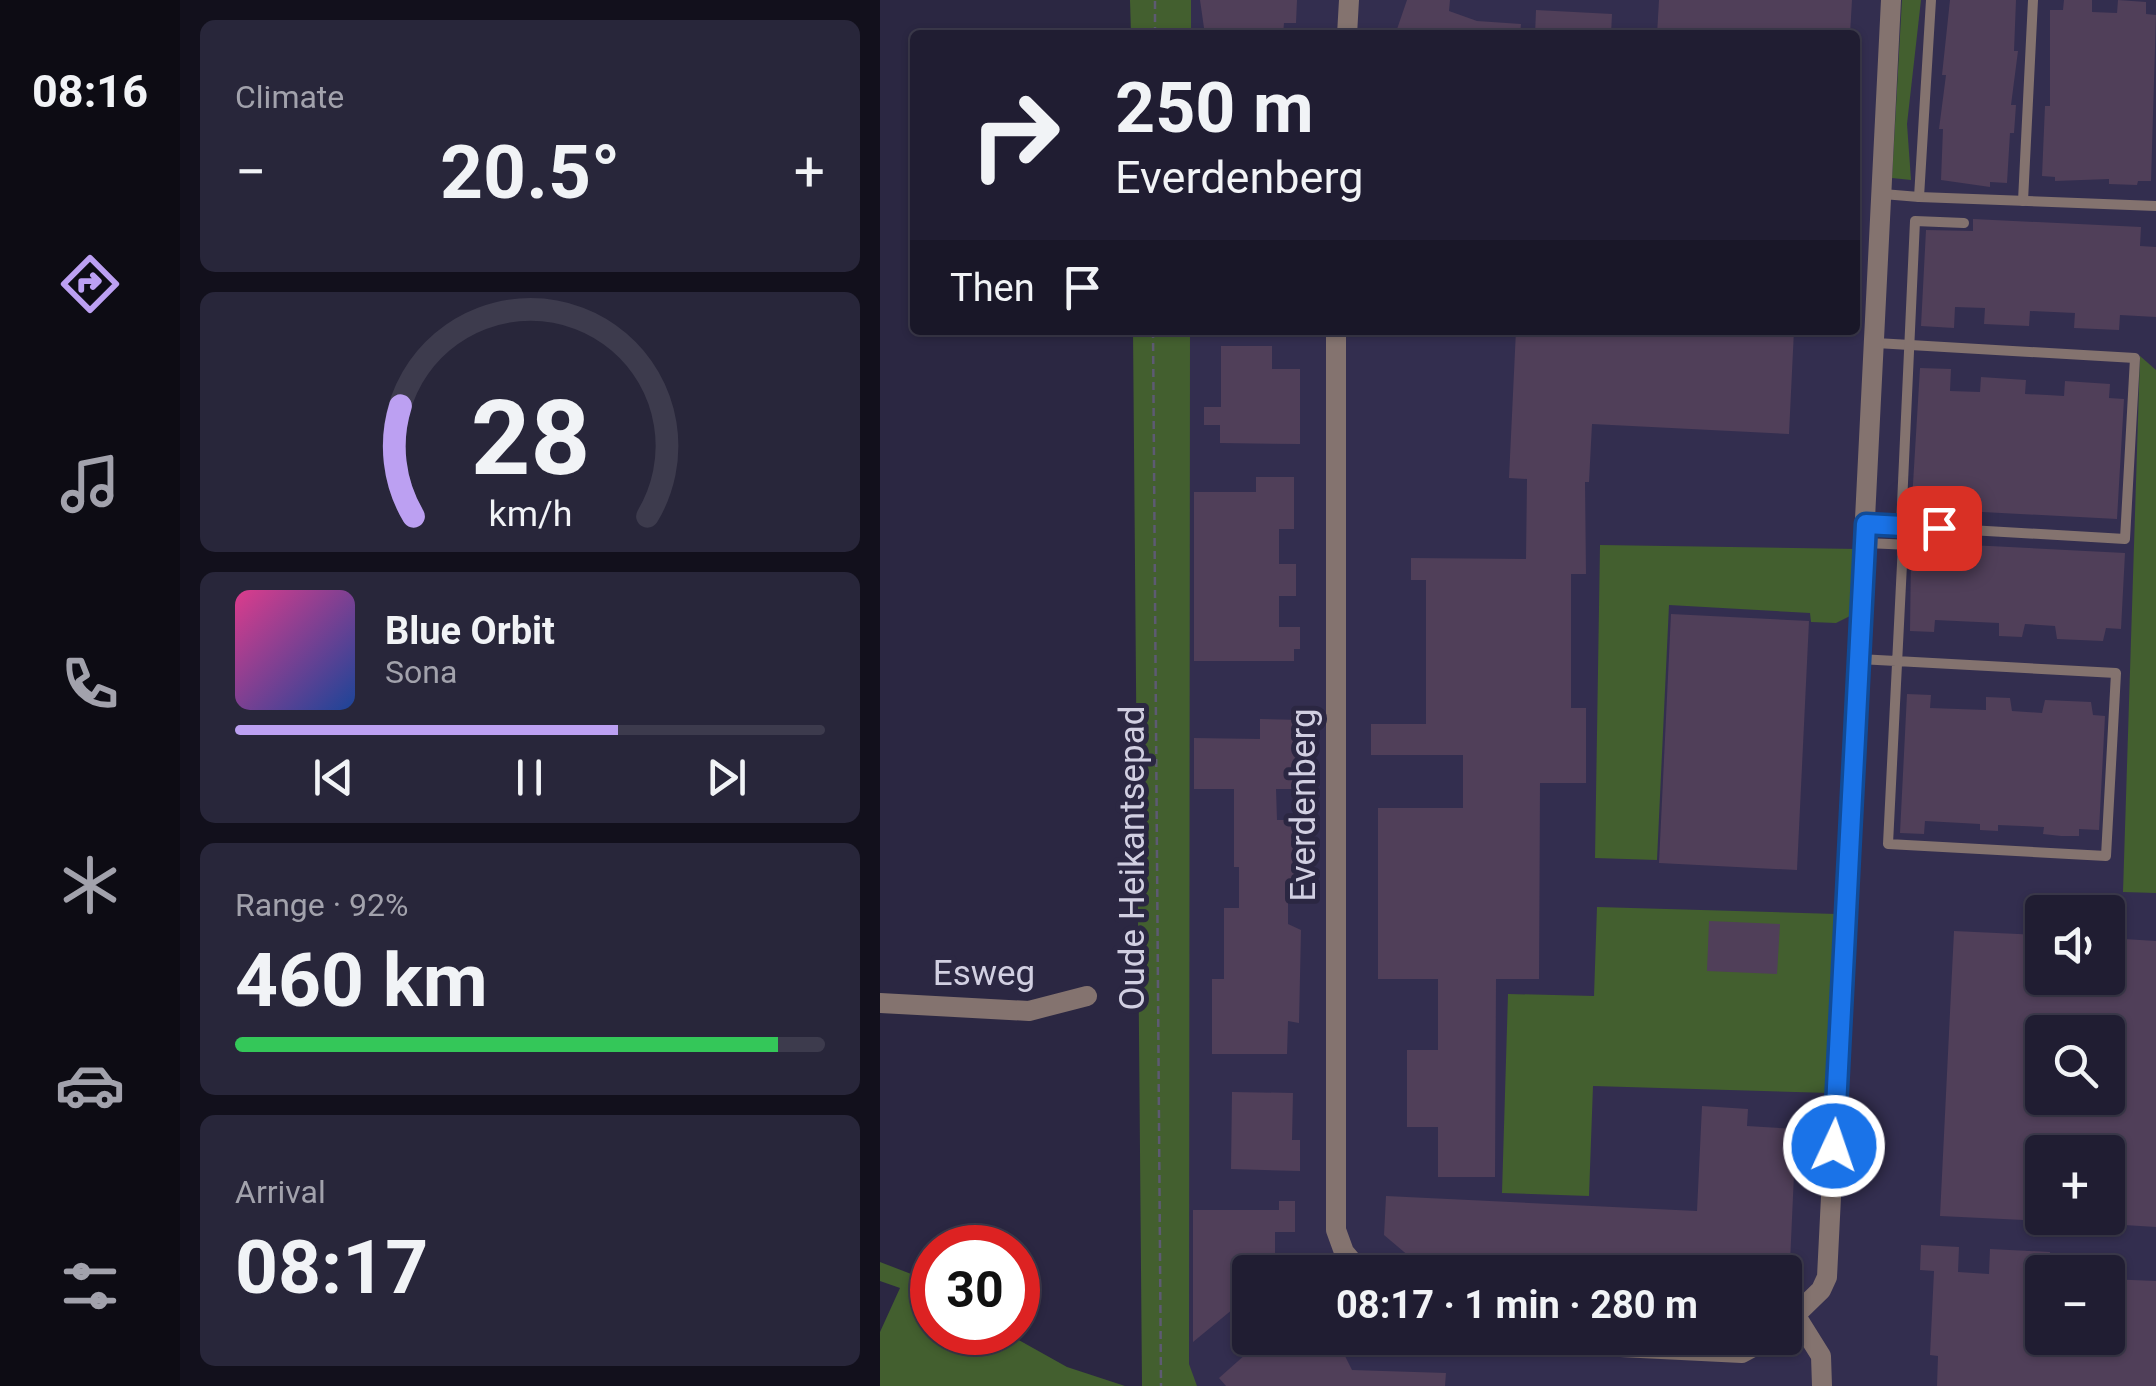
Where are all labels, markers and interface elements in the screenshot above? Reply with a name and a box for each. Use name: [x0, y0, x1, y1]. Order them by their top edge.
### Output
text: 08:16: [32, 65, 148, 118]
text: 250 m: [1115, 67, 1314, 149]
icon: right: [950, 70, 1080, 200]
text: Climate: [235, 78, 344, 116]
text: 20.5°: [440, 128, 620, 216]
text: −: [235, 140, 266, 204]
text: +: [794, 140, 825, 204]
text: Everdenberg: [1115, 151, 1364, 204]
icon: directions: [55, 249, 125, 319]
icon: arrive: [1055, 260, 1110, 315]
text: Then: [950, 266, 1035, 310]
text: 28: [470, 378, 590, 499]
icon: music: [55, 449, 125, 519]
pin: [1897, 486, 1982, 571]
text: km/h: [488, 493, 572, 535]
icon: arrive: [1912, 501, 1967, 556]
text: Blue Orbit: [385, 609, 555, 653]
icon: phone: [55, 649, 125, 719]
text: Sona: [385, 653, 457, 691]
street label: Oude Heikantsepad: [1112, 705, 1153, 1011]
street label: Everdenberg: [1283, 708, 1324, 902]
icon: previous: [306, 750, 361, 805]
icon: pause: [502, 750, 557, 805]
icon: next: [699, 750, 754, 805]
icon: climate: [55, 850, 125, 920]
text: Range · 92%: [235, 886, 408, 924]
map controls: [2025, 895, 2125, 1355]
button: sound: [2025, 895, 2125, 995]
text: 460 km: [235, 936, 488, 1024]
street label: Esweg: [933, 953, 1035, 994]
button: search: [2025, 1015, 2125, 1115]
icon: car: [55, 1050, 125, 1120]
position arrow: [1782, 1094, 1886, 1198]
button: +: [2025, 1135, 2125, 1235]
text: Arrival: [235, 1173, 326, 1211]
text: 08:17: [235, 1223, 428, 1311]
speed limit sign: 30: [910, 1225, 1040, 1355]
icon: filters: [55, 1251, 125, 1321]
button: −: [2025, 1255, 2125, 1355]
text: 08:17 · 1 min · 280 m: [1336, 1283, 1698, 1327]

